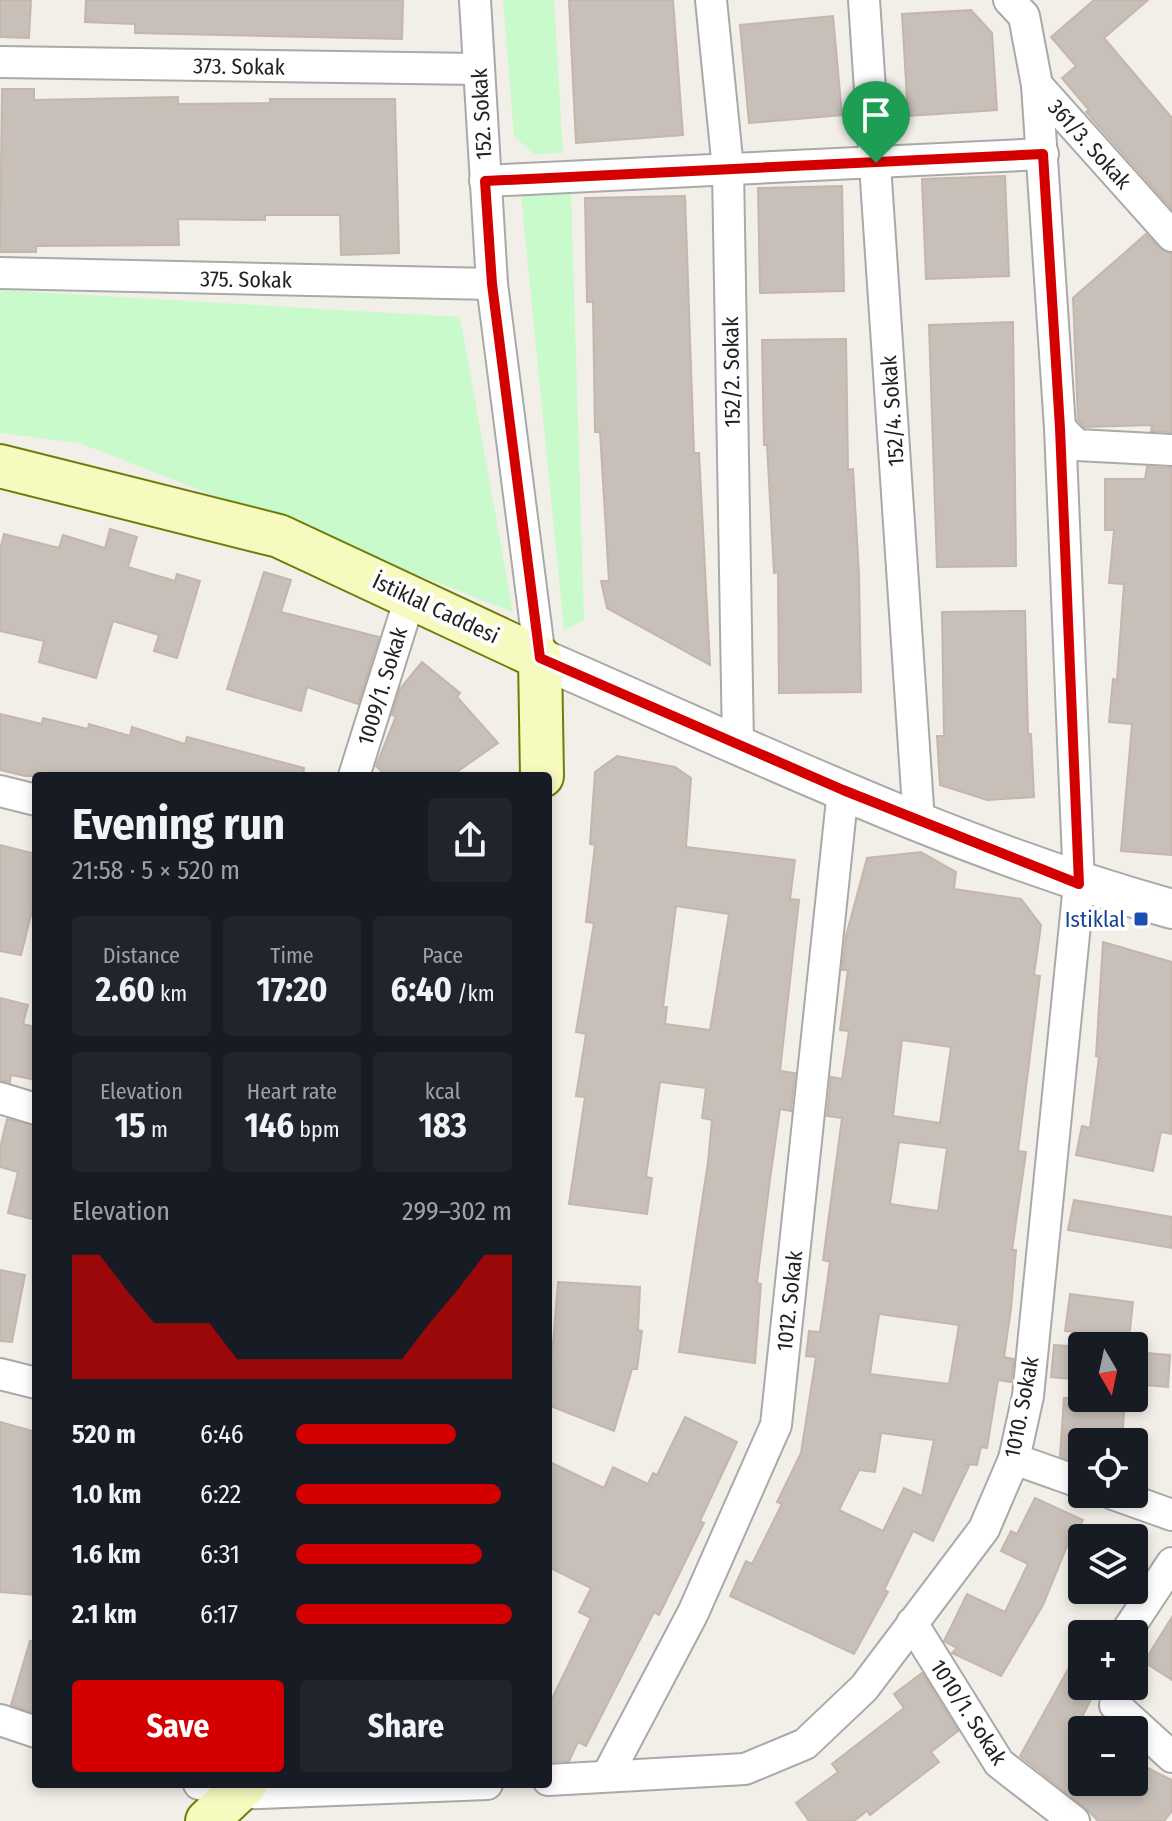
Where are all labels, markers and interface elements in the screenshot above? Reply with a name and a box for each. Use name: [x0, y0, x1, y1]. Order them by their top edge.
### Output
street label: 373. Sokak: [193, 52, 286, 81]
street label: 152. Sokak: [466, 67, 497, 160]
pin: [842, 81, 910, 163]
icon: arrive: [854, 93, 898, 137]
street label: 361/3. Sokak: [1042, 94, 1137, 195]
street label: 375. Sokak: [200, 265, 293, 294]
street label: 152/2. Sokak: [717, 316, 746, 427]
street label: 152/4. Sokak: [875, 354, 910, 467]
street label: İstiklal Caddesi: [368, 567, 503, 650]
street label: 1009/1. Sokak: [352, 623, 413, 748]
text: Evening run: [72, 798, 285, 851]
button: share: [428, 798, 512, 882]
text: 21:58 · 5 × 520 m: [72, 855, 240, 886]
place label: Istiklal: [1065, 906, 1125, 933]
marker: Istiklal: [1132, 910, 1150, 928]
text: Distance: [103, 942, 180, 969]
text: Time: [270, 942, 314, 969]
text: Pace: [422, 942, 463, 969]
text: 2.60: [95, 969, 155, 1010]
text: 17:20: [257, 969, 327, 1010]
text: 6:40: [391, 969, 452, 1010]
text: km: [155, 980, 187, 1007]
text: /km: [452, 980, 495, 1007]
text: Elevation: [100, 1078, 183, 1105]
text: Heart rate: [247, 1078, 337, 1105]
text: kcal: [425, 1078, 460, 1105]
text: 15: [115, 1105, 146, 1146]
text: 146: [244, 1105, 294, 1146]
text: 183: [418, 1105, 467, 1146]
text: m: [146, 1116, 168, 1143]
text: bpm: [294, 1116, 340, 1143]
text: Elevation: [72, 1196, 170, 1227]
text: 299–302 m: [402, 1196, 512, 1227]
street label: 1012. Sokak: [771, 1249, 808, 1353]
north arrow: [1068, 1332, 1148, 1412]
map controls: [1068, 1332, 1148, 1796]
street label: 1010. Sokak: [998, 1353, 1045, 1460]
text: 520 m: [72, 1419, 136, 1450]
text: 6:46: [200, 1419, 244, 1450]
button: locate: [1068, 1428, 1148, 1508]
text: 1.0 km: [72, 1479, 141, 1510]
text: 6:22: [200, 1479, 241, 1510]
button: layers: [1068, 1524, 1148, 1604]
text: 1.6 km: [72, 1539, 141, 1570]
text: 6:31: [200, 1539, 240, 1570]
text: 2.1 km: [72, 1599, 137, 1630]
text: 6:17: [200, 1599, 238, 1630]
button: +: [1068, 1620, 1148, 1700]
street label: 1010/1. Sokak: [924, 1654, 1013, 1771]
button: Save: [72, 1680, 284, 1772]
button: Share: [300, 1680, 512, 1772]
button: −: [1068, 1716, 1148, 1796]

